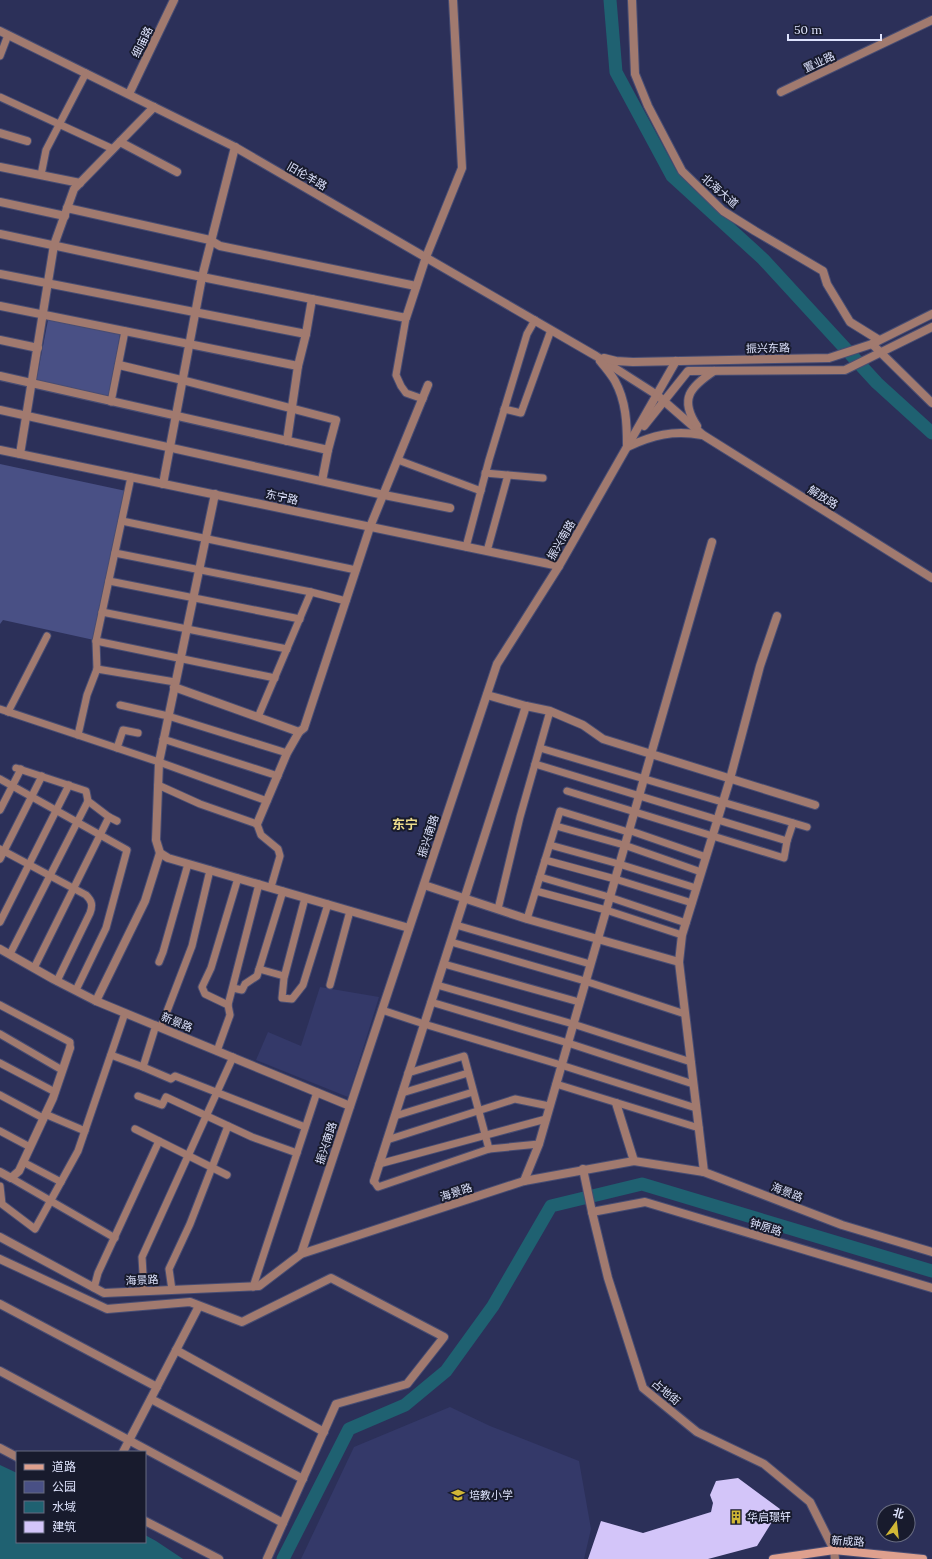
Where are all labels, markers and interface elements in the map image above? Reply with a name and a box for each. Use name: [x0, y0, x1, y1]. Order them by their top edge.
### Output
scale bar: [788, 16, 881, 42]
text: 50 m: [794, 22, 822, 37]
street label: 细庙路: [128, 24, 156, 60]
street label: 置业路: [801, 49, 837, 75]
street label: 旧伦羊路: [284, 159, 330, 193]
street label: 北海大道: [699, 171, 741, 211]
street label: 振兴东路: [746, 341, 790, 355]
street label: 解放路: [805, 482, 841, 512]
street label: 东宁路: [264, 487, 300, 507]
street label: 振兴南路: [544, 517, 578, 563]
street label: 振兴南路: [415, 813, 441, 859]
district label: 东宁: [392, 816, 418, 833]
street label: 新景路: [159, 1009, 195, 1035]
street label: 振兴南路: [313, 1120, 339, 1166]
street label: 海景路: [438, 1180, 474, 1204]
street label: 海景路: [769, 1180, 805, 1204]
street label: 钟原路: [748, 1215, 784, 1239]
street label: 海景路: [125, 1272, 159, 1288]
street label: 占地街: [649, 1376, 683, 1408]
legend: [16, 1451, 146, 1543]
text: 道路: [52, 1459, 76, 1474]
text: 公园: [52, 1479, 76, 1494]
school or university icon: 培教小学: [450, 1487, 466, 1503]
place label: 培教小学: [469, 1488, 513, 1502]
text: 水域: [52, 1499, 76, 1514]
north arrow: [876, 1503, 916, 1543]
text: 北: [891, 1505, 906, 1522]
building icon: 华启璟轩: [728, 1509, 744, 1525]
place label: 华启璟轩: [747, 1510, 791, 1524]
text: 建筑: [52, 1519, 76, 1534]
street label: 新成路: [831, 1533, 865, 1549]

